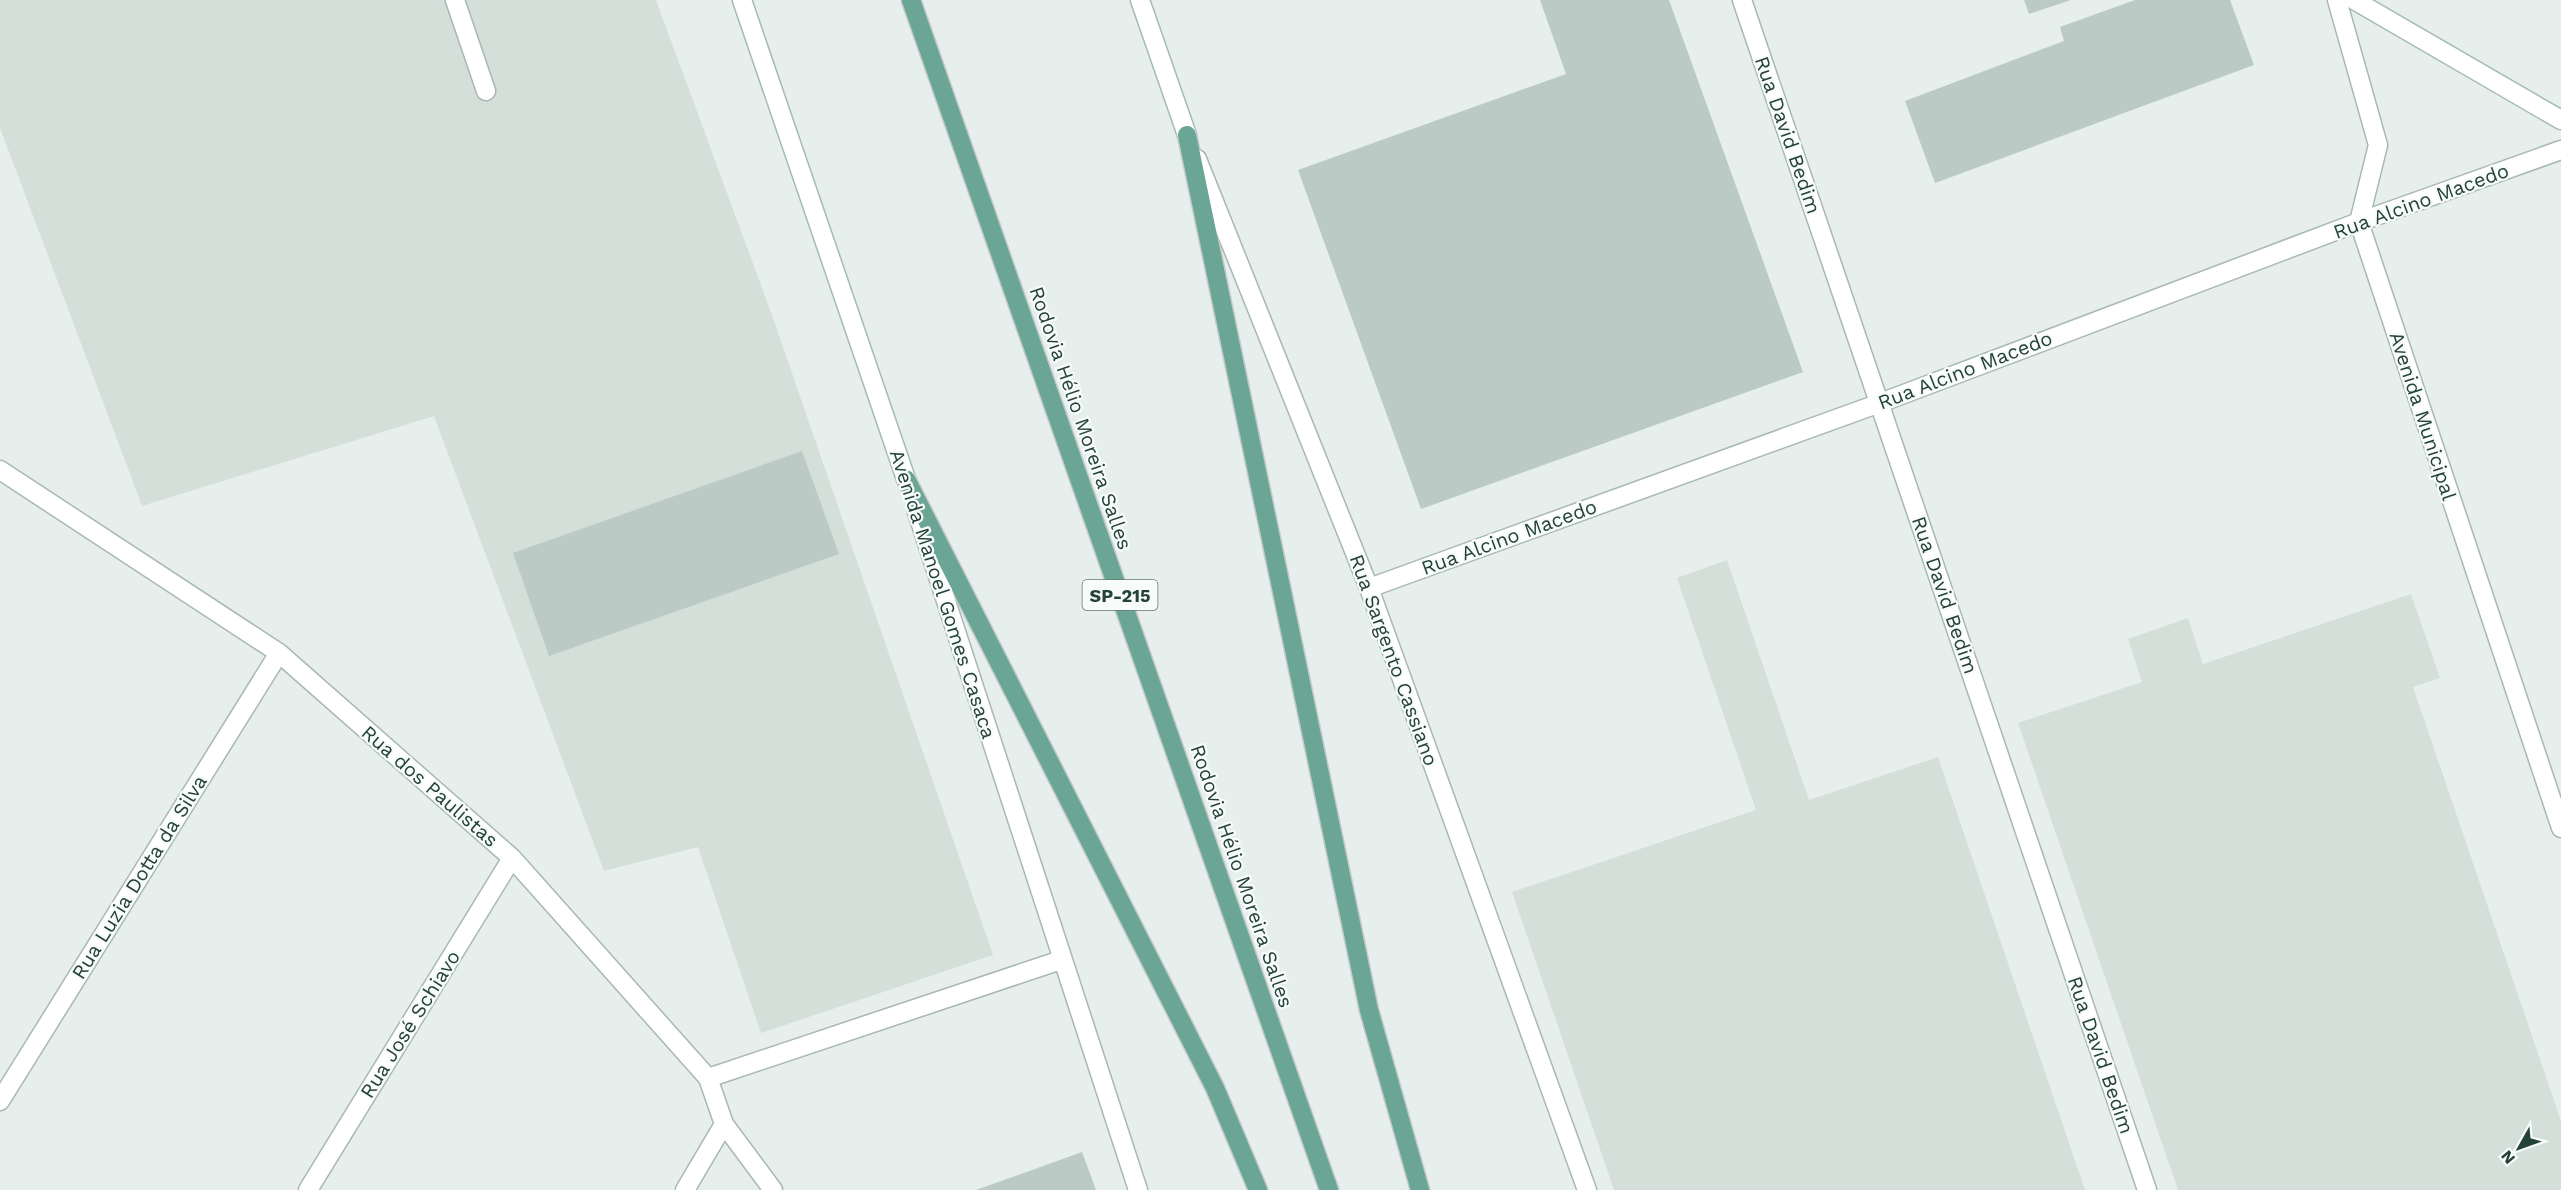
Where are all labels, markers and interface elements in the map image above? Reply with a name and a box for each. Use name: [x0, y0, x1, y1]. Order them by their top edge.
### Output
street label: Rua David Bedim: [1750, 53, 1826, 217]
street label: Rua Alcino Macedo: [2330, 158, 2512, 244]
street label: Rodovia Hélio Moreira Salles: [1025, 283, 1137, 553]
street label: Rua Alcino Macedo: [1874, 326, 2056, 414]
street label: Avenida Municipal: [2384, 329, 2462, 503]
street label: Avenida Manoel Gomes Casaca: [885, 446, 1001, 742]
street label: Rua Alcino Macedo: [1418, 494, 1600, 580]
street label: Rua David Bedim: [1907, 513, 1983, 677]
street label: Rua Sargento Cassiano: [1345, 551, 1443, 769]
road number: SP-215: [1082, 580, 1158, 610]
street label: Rua dos Paulistas: [357, 720, 503, 852]
street label: Rodovia Hélio Moreira Salles: [1186, 741, 1298, 1011]
street label: Rua Luzia Dotta da Silva: [66, 771, 212, 983]
street label: Rua José Schiavo: [355, 946, 465, 1102]
street label: Rua David Bedim: [2063, 973, 2139, 1137]
north arrow: [2489, 1118, 2549, 1178]
text: N: [2497, 1147, 2519, 1168]

